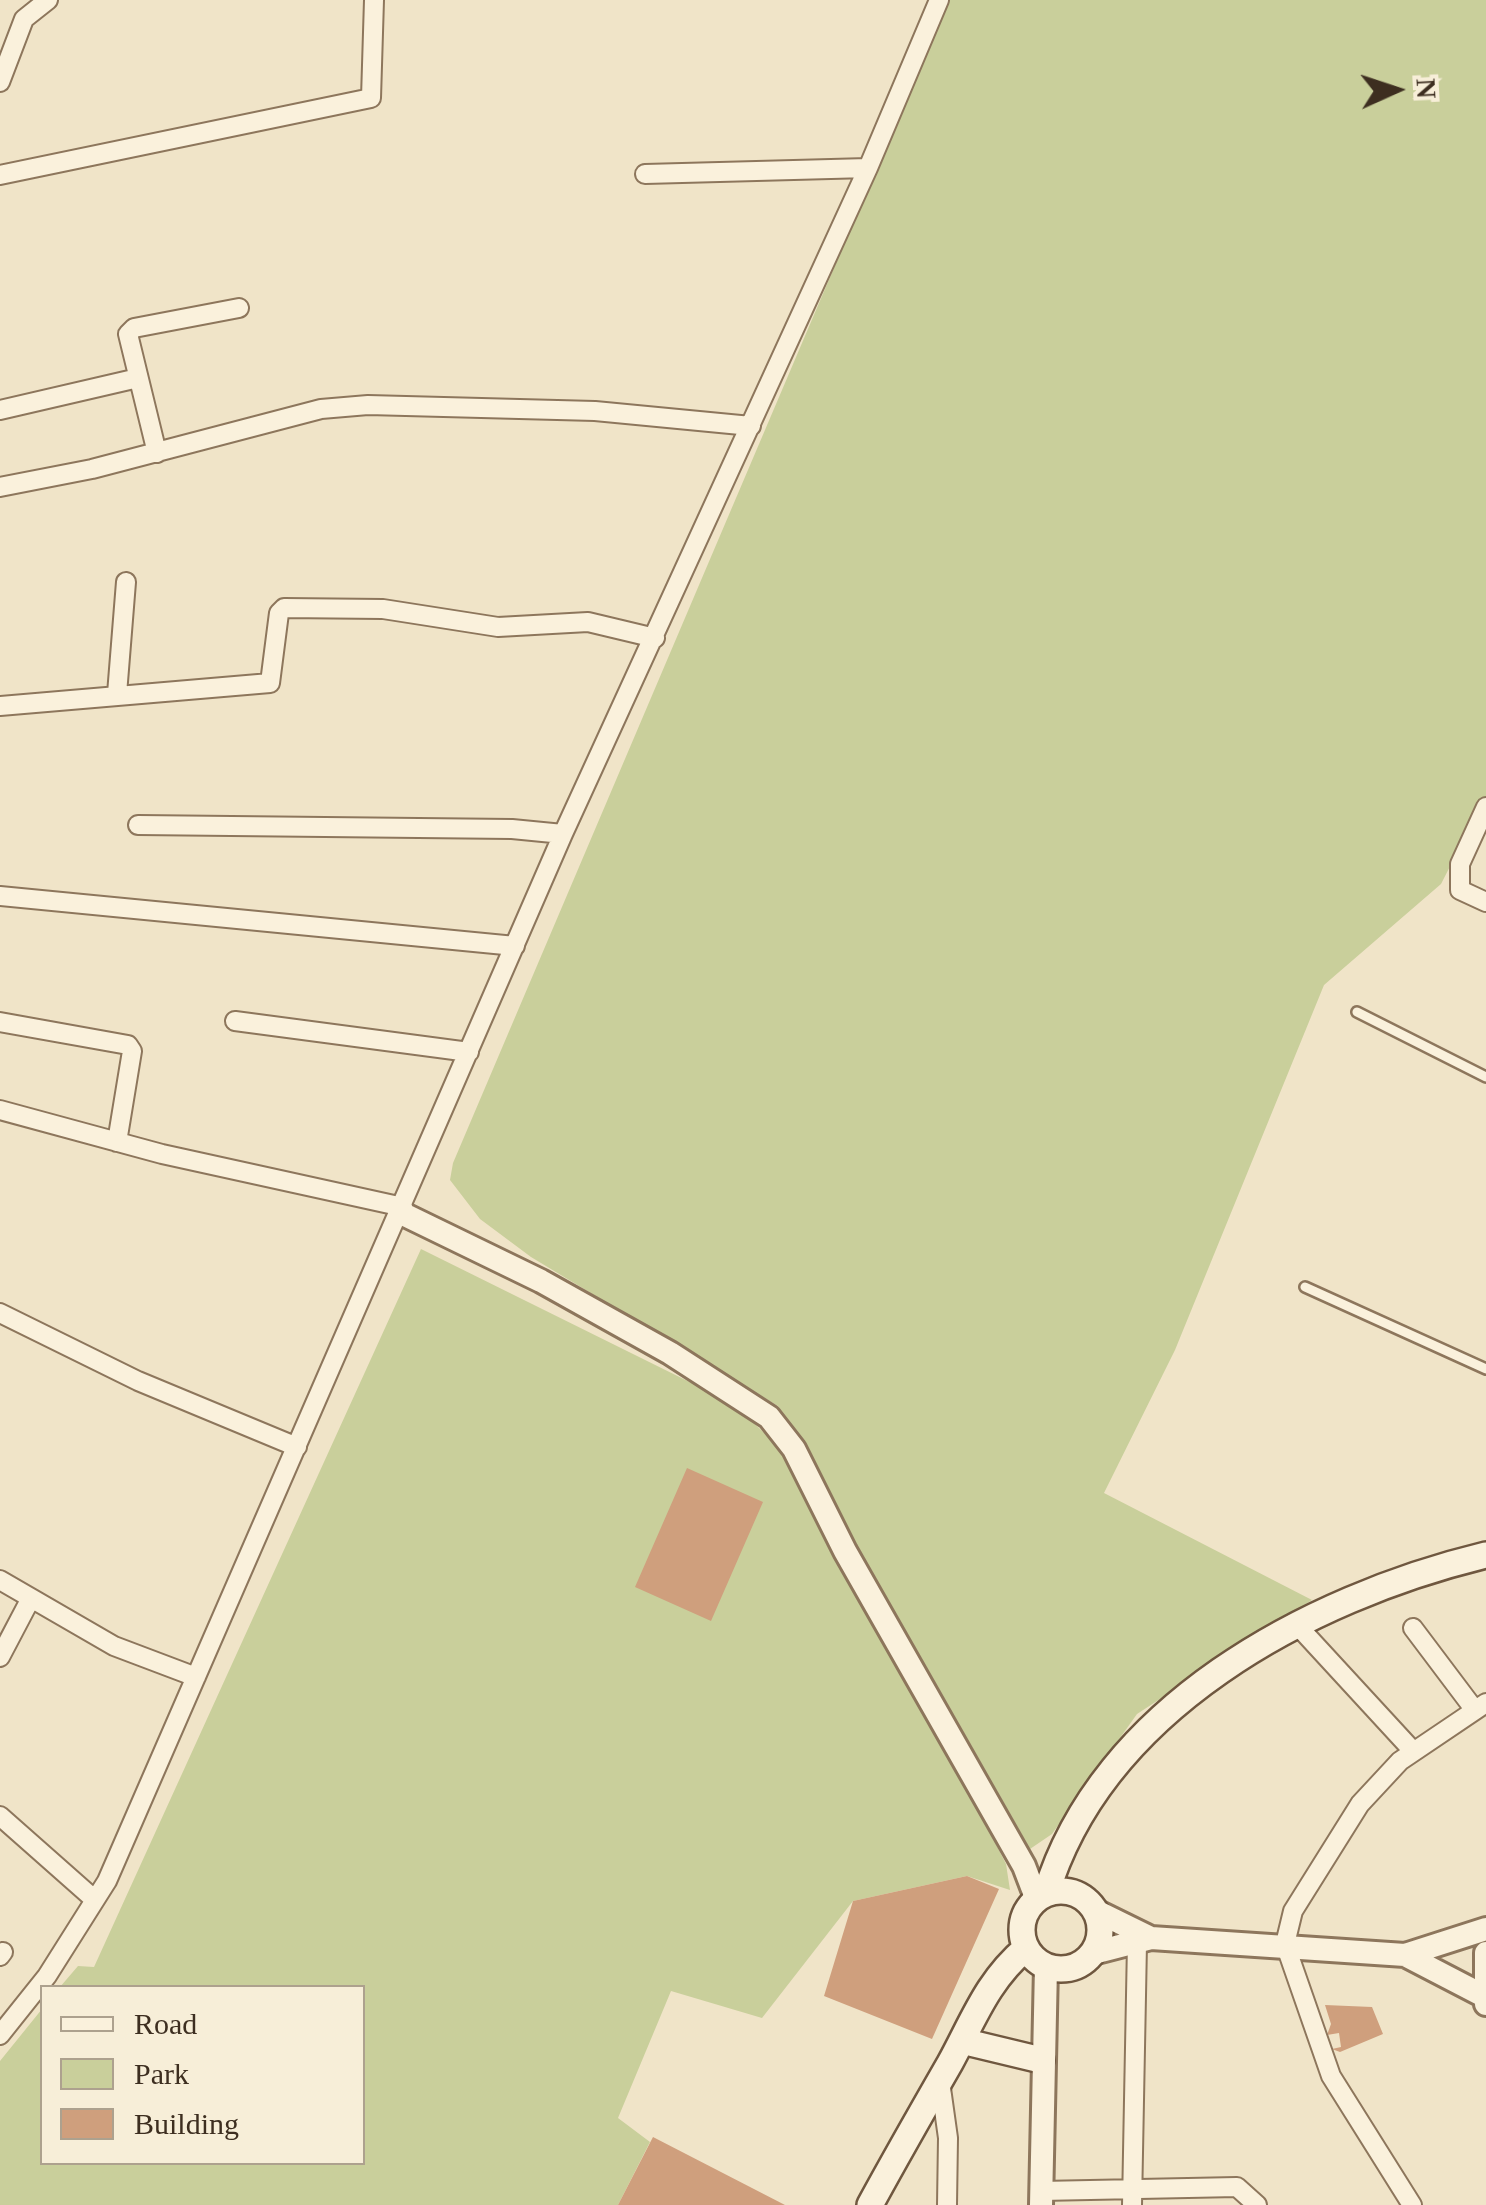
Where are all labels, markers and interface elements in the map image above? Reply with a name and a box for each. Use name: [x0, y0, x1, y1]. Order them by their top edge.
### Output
north arrow: [1346, 40, 1446, 140]
text: N: [1410, 77, 1442, 99]
legend: [40, 1985, 365, 2165]
text: Road: [134, 2007, 197, 2040]
text: Park: [134, 2057, 189, 2090]
text: Building: [134, 2107, 239, 2140]

